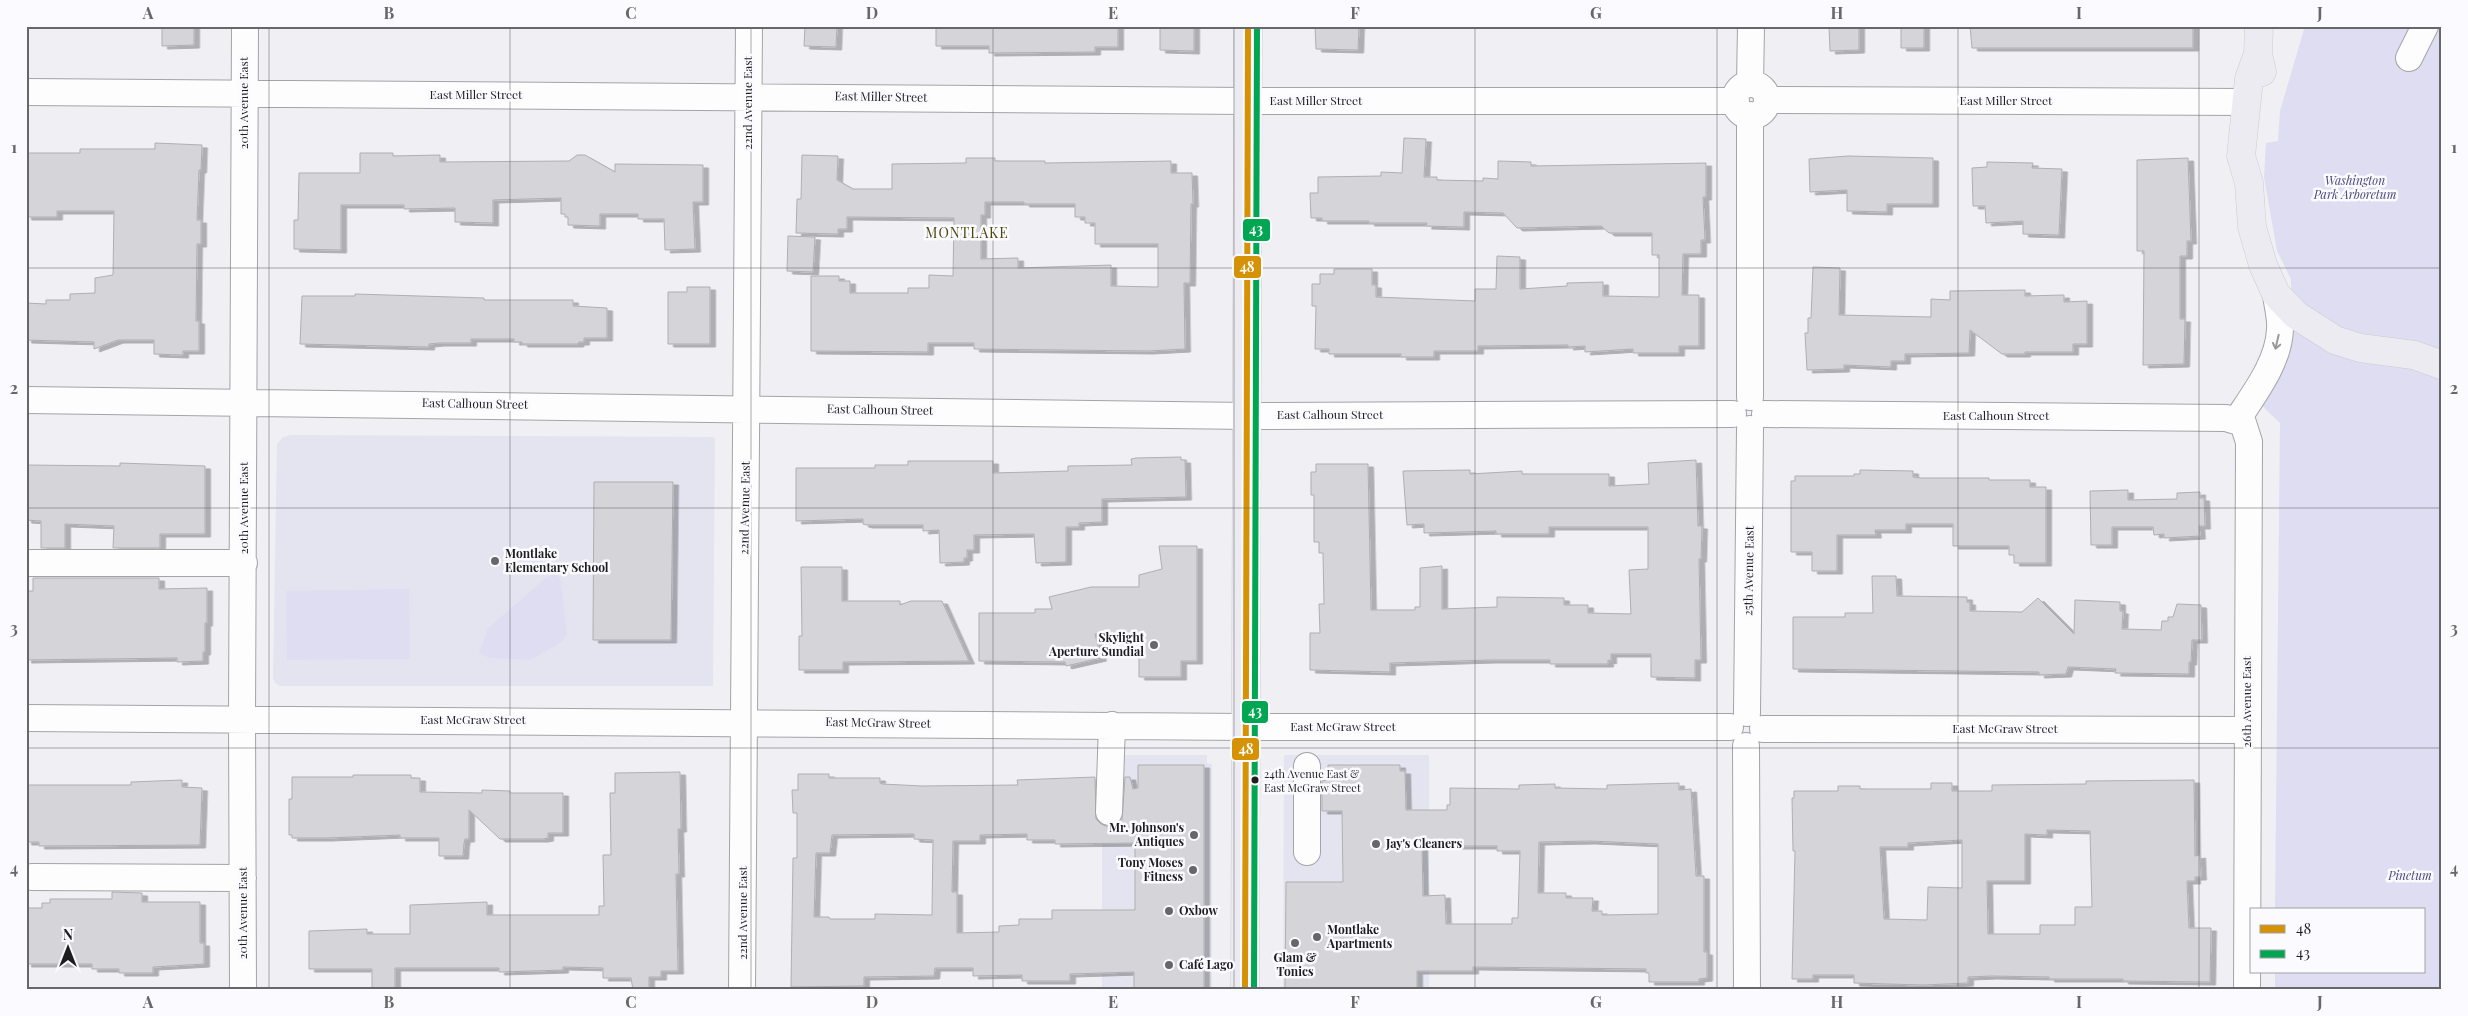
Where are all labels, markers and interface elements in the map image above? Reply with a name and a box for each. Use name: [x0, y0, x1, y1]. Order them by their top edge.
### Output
text: A: [142, 2, 154, 23]
text: B: [384, 2, 395, 23]
text: C: [625, 2, 637, 23]
text: D: [866, 2, 878, 23]
text: E: [1108, 2, 1118, 23]
text: F: [1350, 2, 1360, 23]
text: G: [1590, 2, 1602, 23]
text: H: [1831, 2, 1844, 23]
text: I: [2076, 2, 2082, 23]
text: J: [2316, 2, 2323, 23]
street label: 22nd Avenue East: [739, 55, 755, 150]
street label: 20th Avenue East: [235, 56, 251, 149]
street label: East Miller Street: [430, 86, 523, 102]
street label: East Miller Street: [835, 87, 928, 105]
street label: East Miller Street: [1270, 92, 1363, 108]
street label: East Miller Street: [1960, 92, 2053, 108]
text: 1: [11, 136, 17, 157]
text: 1: [2451, 136, 2457, 157]
park label: Washington Park Arboretum: [2313, 172, 2397, 202]
line badge: 43: [1242, 218, 1271, 242]
text: 43: [1249, 219, 1263, 238]
district label: MONTLAKE: [925, 223, 1009, 242]
line badge: 48: [1233, 255, 1262, 279]
text: 48: [1239, 257, 1255, 276]
one-way arrow: [2272, 334, 2281, 350]
text: 2: [10, 377, 18, 398]
text: 2: [2450, 377, 2458, 398]
street label: East Calhoun Street: [422, 394, 529, 412]
street label: East Calhoun Street: [827, 400, 934, 418]
street label: East Calhoun Street: [1277, 406, 1384, 422]
street label: East Calhoun Street: [1943, 407, 2050, 423]
street label: 22nd Avenue East: [735, 460, 753, 555]
street label: 20th Avenue East: [235, 461, 251, 554]
street label: 25th Avenue East: [1739, 525, 1757, 616]
place label: Montlake Elementary School: [505, 545, 609, 575]
marker: Montlake Elementary School: [489, 555, 501, 567]
text: 3: [10, 617, 18, 638]
text: 3: [2450, 617, 2458, 638]
place label: Skylight Aperture Sundial: [1048, 629, 1145, 659]
marker: Skylight Aperture Sundial: [1148, 639, 1160, 651]
street label: 26th Avenue East: [2238, 656, 2254, 748]
line badge: 43: [1241, 700, 1269, 724]
text: 43: [1248, 701, 1262, 720]
street label: East McGraw Street: [420, 711, 527, 727]
street label: East McGraw Street: [825, 713, 932, 731]
street label: East McGraw Street: [1290, 718, 1397, 734]
street label: East McGraw Street: [1952, 720, 2059, 736]
line badge: 48: [1231, 737, 1260, 761]
text: 48: [1238, 739, 1254, 758]
place label: 24th Avenue East & East McGraw Street: [1264, 766, 1361, 795]
marker: 24th Avenue East & East McGraw Street: [1250, 775, 1260, 785]
place label: Mr. Johnson's Antiques: [1109, 819, 1184, 849]
marker: Mr. Johnson's Antiques: [1188, 829, 1200, 841]
place label: Jay's Cleaners: [1385, 835, 1462, 851]
marker: Jay's Cleaners: [1370, 838, 1382, 850]
place label: Tony Moses Fitness: [1118, 854, 1183, 884]
text: 4: [10, 857, 18, 878]
text: 4: [2450, 857, 2458, 878]
marker: Tony Moses Fitness: [1187, 864, 1199, 876]
street label: 22nd Avenue East: [734, 865, 750, 960]
street label: 20th Avenue East: [234, 866, 250, 959]
park label: Pinetum: [2387, 867, 2432, 883]
place label: Oxbow: [1179, 902, 1218, 918]
marker: Oxbow: [1163, 905, 1175, 917]
legend: [2250, 908, 2426, 974]
text: 48: [2296, 918, 2311, 938]
place label: Montlake Apartments: [1326, 921, 1393, 951]
north arrow: [42, 924, 92, 974]
text: N: [63, 925, 73, 944]
marker: Montlake Apartments: [1311, 931, 1323, 943]
marker: Glam & Tonics: [1289, 937, 1301, 949]
text: 43: [2296, 942, 2310, 962]
place label: Glam & Tonics: [1273, 949, 1317, 979]
place label: Café Lago: [1179, 956, 1234, 972]
marker: Café Lago: [1163, 959, 1175, 971]
text: A: [142, 991, 154, 1012]
text: B: [384, 991, 395, 1012]
text: C: [625, 991, 637, 1012]
text: D: [866, 991, 878, 1012]
text: E: [1108, 991, 1118, 1012]
text: F: [1350, 991, 1360, 1012]
text: G: [1590, 991, 1602, 1012]
text: H: [1831, 991, 1844, 1012]
text: I: [2076, 991, 2082, 1012]
text: J: [2316, 991, 2323, 1012]

